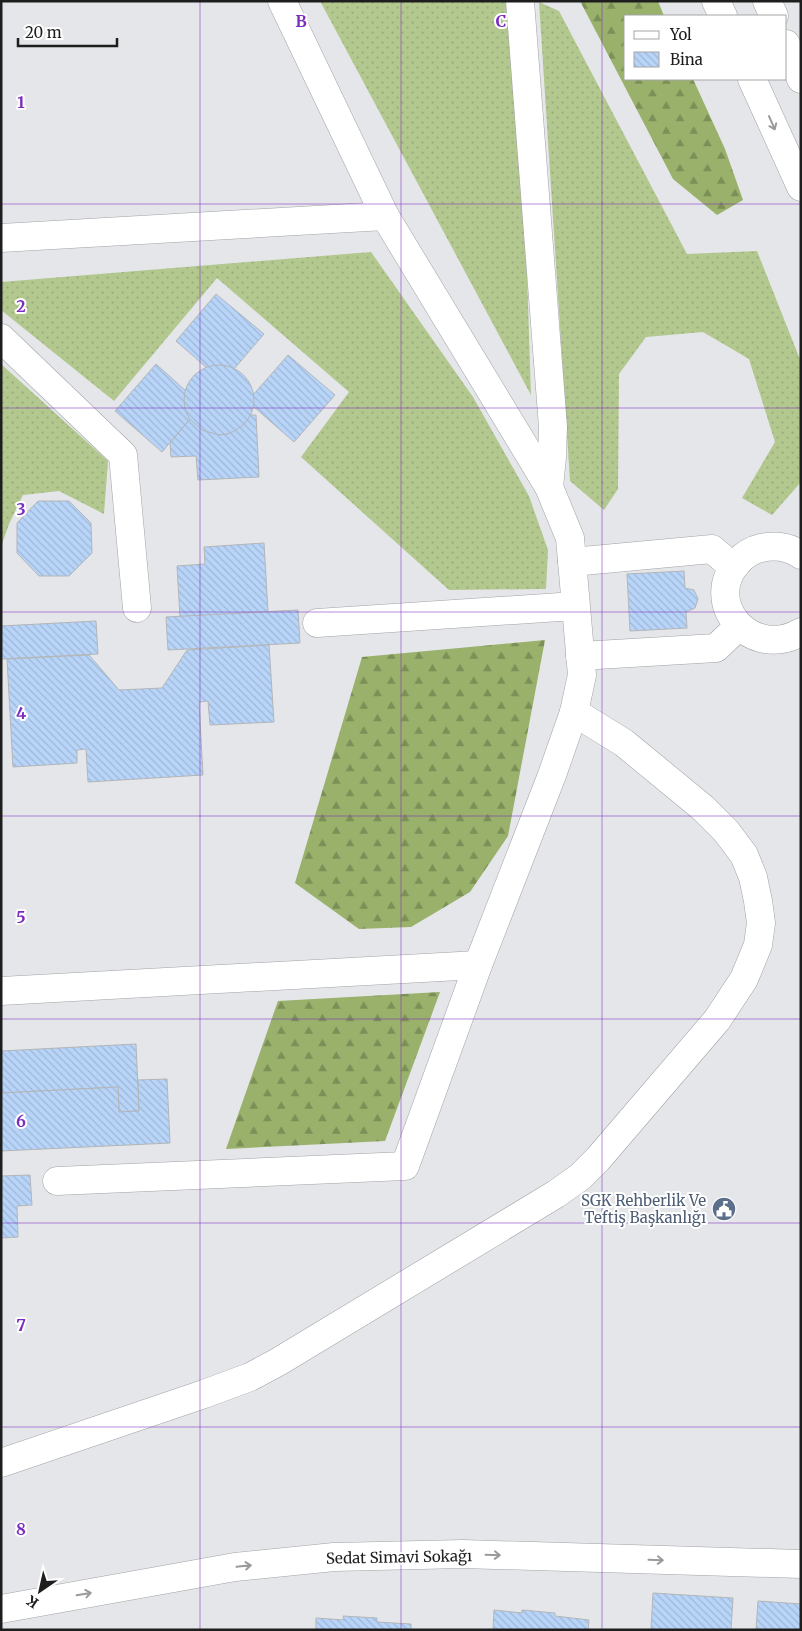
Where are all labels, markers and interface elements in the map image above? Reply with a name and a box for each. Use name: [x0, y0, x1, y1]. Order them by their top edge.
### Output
text: B: [295, 11, 307, 31]
text: C: [496, 11, 506, 31]
scale bar: [18, 15, 116, 47]
legend: [624, 15, 787, 80]
text: 20 m: [25, 23, 62, 42]
text: Yol: [669, 25, 692, 44]
text: Bina: [670, 50, 703, 69]
text: 1: [17, 92, 25, 112]
one-way arrow: [767, 115, 777, 130]
text: 2: [16, 296, 26, 316]
text: 3: [16, 499, 26, 519]
text: 4: [16, 703, 26, 723]
text: 5: [16, 907, 26, 927]
text: 6: [16, 1111, 26, 1131]
place label: SGK Rehberlik Ve Teftiş Başkanlığı: [581, 1191, 706, 1227]
public building icon: SGK Rehberlik Ve Teftiş Başkanlığı: [711, 1196, 737, 1222]
text: 7: [16, 1315, 26, 1335]
text: 8: [16, 1519, 26, 1539]
street label: Sedat Simavi Sokağı: [326, 1546, 472, 1568]
one-way arrow: [484, 1550, 501, 1560]
one-way arrow: [647, 1555, 663, 1565]
one-way arrow: [235, 1561, 251, 1571]
north arrow: [15, 1566, 65, 1616]
one-way arrow: [75, 1589, 91, 1599]
text: K: [23, 1591, 42, 1612]

